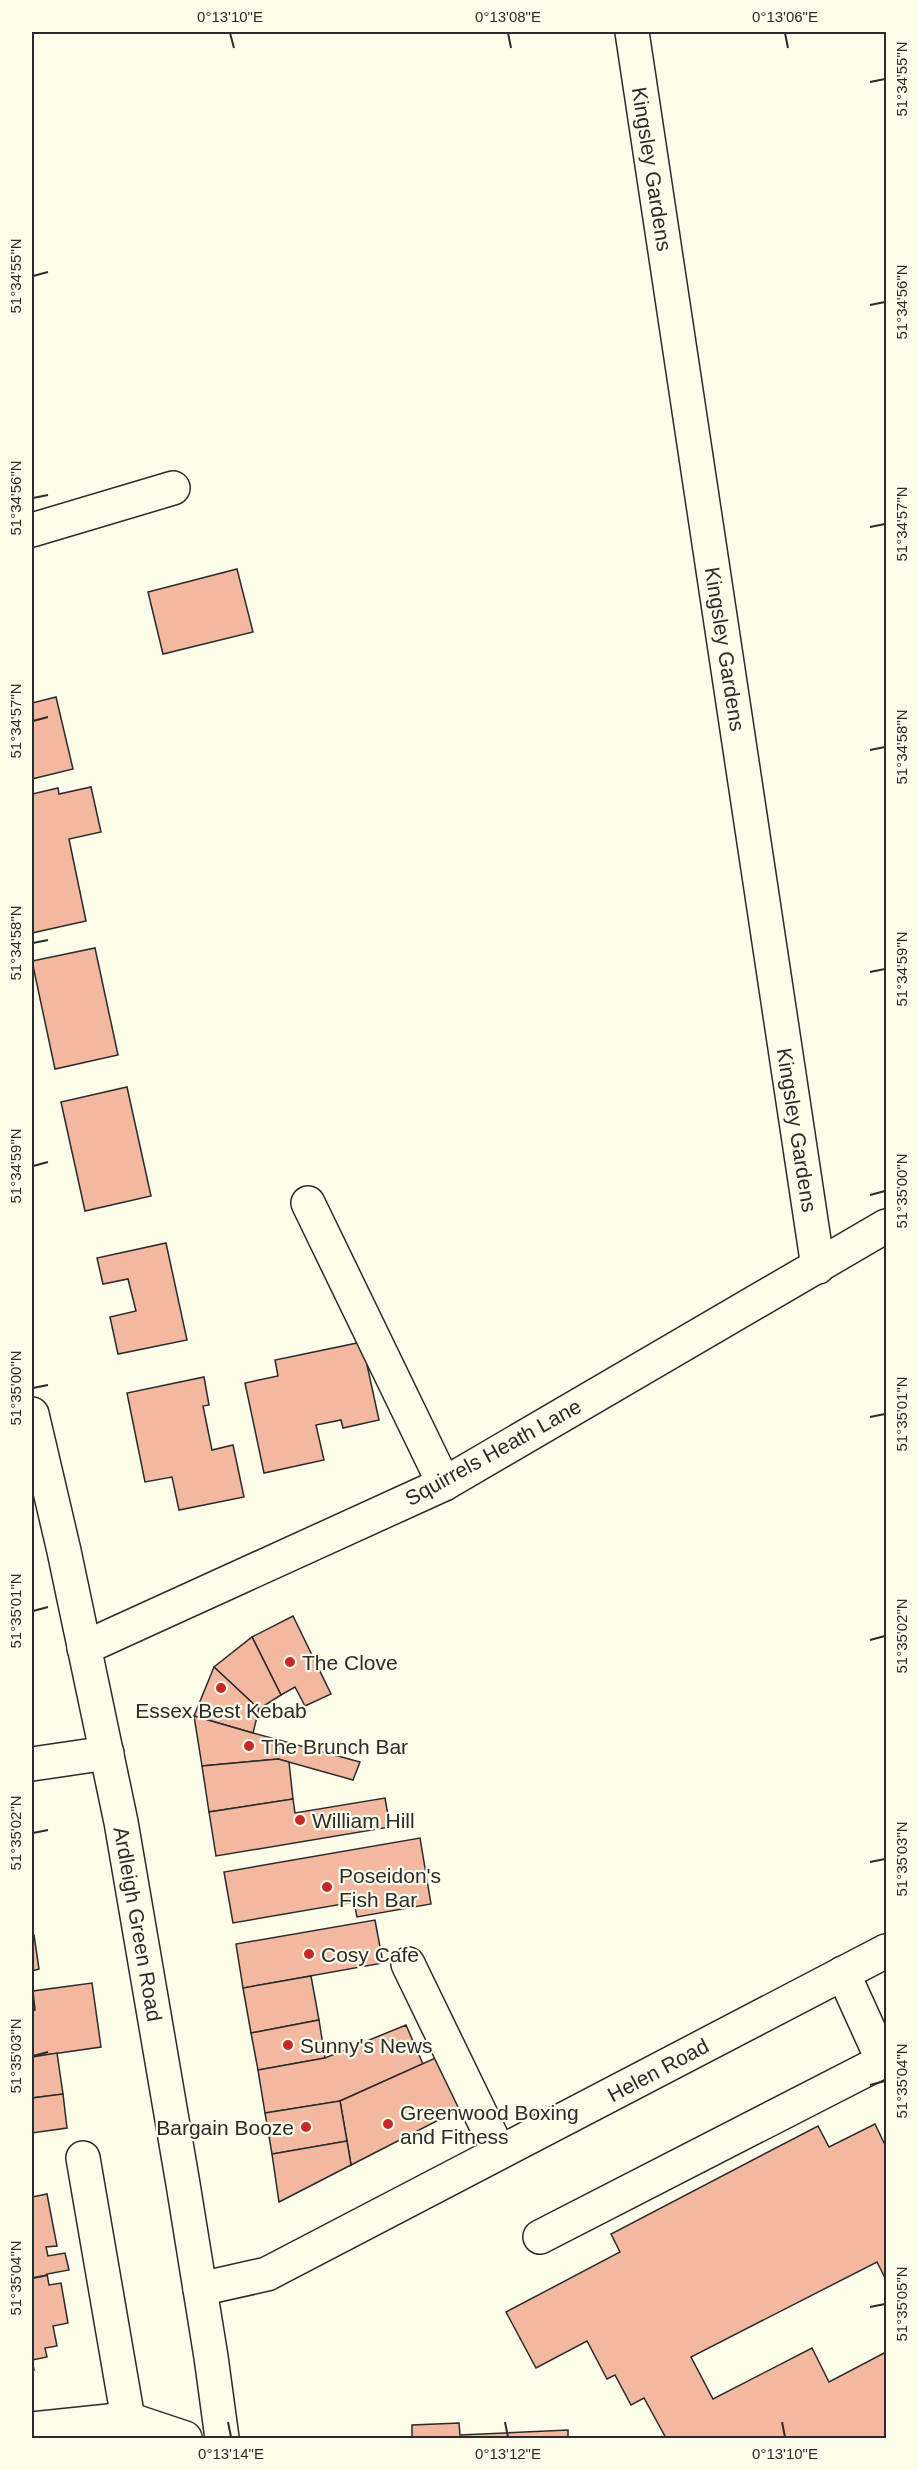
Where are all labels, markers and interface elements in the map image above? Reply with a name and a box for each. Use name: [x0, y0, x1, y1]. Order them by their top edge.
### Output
text: 0°13'10"E: [197, 8, 263, 25]
text: 0°13'08"E: [475, 8, 541, 25]
text: 0°13'06"E: [752, 8, 818, 25]
text: 51°34'55"N: [893, 41, 910, 117]
street label: Kingsley Gardens: [628, 85, 676, 253]
text: 51°34'55"N: [7, 238, 24, 314]
text: 51°34'56"N: [893, 264, 910, 340]
text: 51°34'56"N: [7, 460, 24, 536]
text: 51°34'57"N: [893, 486, 910, 562]
street label: Kingsley Gardens: [701, 565, 749, 733]
text: 51°34'57"N: [7, 683, 24, 759]
text: 51°34'58"N: [893, 709, 910, 785]
text: 51°34'58"N: [7, 905, 24, 981]
text: 51°34'59"N: [893, 931, 910, 1007]
street label: Kingsley Gardens: [773, 1046, 821, 1214]
text: 51°34'59"N: [7, 1128, 24, 1204]
text: 51°35'00"N: [893, 1153, 910, 1229]
text: 51°35'00"N: [7, 1350, 24, 1426]
text: 51°35'01"N: [893, 1376, 910, 1452]
street label: Squirrels Heath Lane: [401, 1394, 585, 1510]
text: 51°35'01"N: [7, 1573, 24, 1649]
text: 51°35'02"N: [893, 1598, 910, 1674]
place label: The Clove: [302, 1651, 398, 1674]
marker: The Clove: [283, 1655, 297, 1669]
marker: Essex Best Kebab: [214, 1681, 228, 1695]
place label: Essex Best Kebab: [135, 1699, 307, 1722]
place label: The Brunch Bar: [261, 1735, 408, 1758]
marker: The Brunch Bar: [242, 1739, 256, 1753]
text: 51°35'02"N: [7, 1795, 24, 1871]
place label: William Hill: [312, 1809, 415, 1832]
marker: William Hill: [293, 1813, 307, 1827]
text: 51°35'03"N: [893, 1821, 910, 1897]
street label: Ardleigh Green Road: [110, 1825, 166, 2023]
place label: Poseidon's Fish Bar: [339, 1864, 441, 1911]
marker: Poseidon's Fish Bar: [320, 1880, 334, 1894]
place label: Cosy Cafe: [321, 1943, 419, 1966]
marker: Cosy Cafe: [302, 1947, 316, 1961]
text: 51°35'03"N: [7, 2018, 24, 2094]
place label: Sunny's News: [300, 2034, 432, 2057]
street label: Helen Road: [604, 2034, 712, 2106]
marker: Sunny's News: [281, 2038, 295, 2052]
text: 51°35'04"N: [893, 2043, 910, 2119]
place label: Greenwood Boxing and Fitness: [400, 2101, 579, 2148]
place label: Bargain Booze: [156, 2116, 294, 2139]
marker: Greenwood Boxing and Fitness: [381, 2117, 395, 2131]
marker: Bargain Booze: [299, 2120, 313, 2134]
text: 51°35'04"N: [7, 2240, 24, 2316]
text: 51°35'05"N: [893, 2266, 910, 2342]
text: 0°13'14"E: [198, 2445, 264, 2462]
text: 0°13'12"E: [475, 2445, 541, 2462]
text: 0°13'10"E: [752, 2445, 818, 2462]

